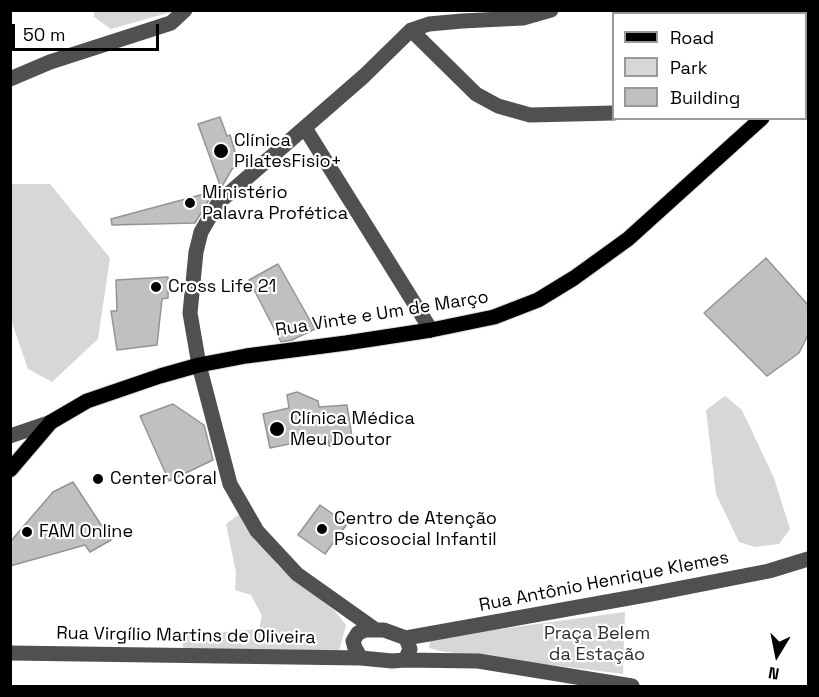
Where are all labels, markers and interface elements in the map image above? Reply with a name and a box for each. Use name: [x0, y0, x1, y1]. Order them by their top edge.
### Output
scale bar: [15, 12, 162, 50]
legend: [612, 12, 807, 120]
text: 50 m: [23, 23, 65, 46]
text: Road: [670, 26, 714, 49]
text: Park: [670, 56, 707, 79]
text: Building: [670, 86, 740, 109]
place label: Clínica PilatesFisio+: [234, 130, 342, 172]
marker: Clínica PilatesFisio+: [212, 142, 230, 160]
place label: Ministério Palavra Profética: [202, 182, 348, 224]
marker: Ministério Palavra Profética: [183, 196, 197, 210]
place label: Cross Life 21: [168, 276, 276, 298]
marker: Cross Life 21: [149, 280, 163, 294]
street label: Rua Vinte e Um de Março: [274, 286, 490, 342]
place label: Clínica Médica Meu Doutor: [290, 408, 415, 450]
marker: Clínica Médica Meu Doutor: [268, 420, 286, 438]
place label: Center Coral: [110, 468, 217, 490]
marker: Center Coral: [91, 472, 105, 486]
place label: Centro de Atenção Psicosocial Infantil: [334, 508, 497, 550]
place label: FAM Online: [39, 521, 133, 543]
marker: Centro de Atenção Psicosocial Infantil: [315, 522, 329, 536]
marker: FAM Online: [20, 525, 34, 539]
street label: Rua Antônio Henrique Klemes: [477, 547, 731, 617]
street label: Rua Virgílio Martins de Oliveira: [56, 623, 316, 649]
park label: Praça Belem da Estação: [544, 623, 650, 666]
north arrow: [747, 625, 807, 685]
text: N: [767, 662, 781, 684]

